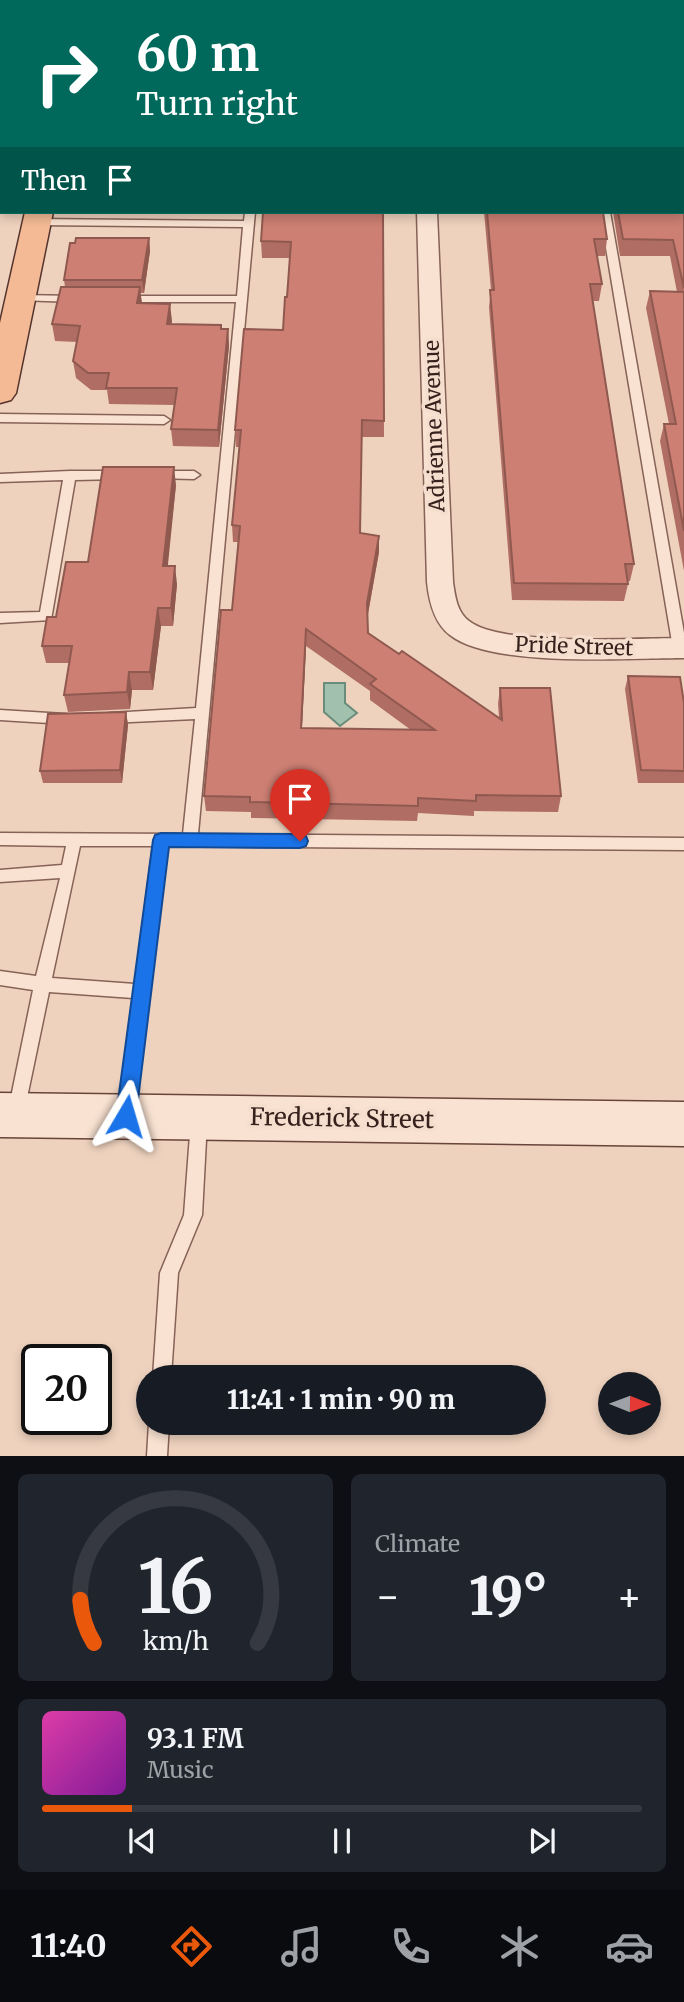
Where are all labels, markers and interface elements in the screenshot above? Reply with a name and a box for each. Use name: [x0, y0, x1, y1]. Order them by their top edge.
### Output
text: 60 m: [136, 23, 259, 84]
icon: right: [21, 28, 112, 119]
text: Turn right: [136, 84, 298, 124]
icon: arrive: [101, 161, 139, 199]
text: Then: [21, 164, 87, 197]
street label: Adrienne Avenue: [418, 340, 451, 513]
street label: Pride Street: [514, 630, 634, 662]
pin: [270, 769, 330, 841]
icon: arrive: [281, 780, 319, 818]
position arrow: [89, 1079, 163, 1153]
street label: Frederick Street: [250, 1101, 435, 1135]
speed limit sign: 20: [21, 1344, 112, 1435]
north arrow: [598, 1372, 662, 1435]
map controls: [598, 1372, 661, 1435]
text: 11:41 · 1 min · 90 m: [227, 1383, 455, 1416]
text: Climate: [375, 1529, 460, 1558]
text: 16: [138, 1542, 213, 1634]
text: 19°: [469, 1564, 548, 1629]
text: −: [375, 1573, 400, 1620]
text: +: [617, 1573, 642, 1620]
text: km/h: [142, 1625, 209, 1657]
text: 93.1 FM: [147, 1722, 244, 1755]
text: Music: [147, 1755, 214, 1784]
icon: previous: [123, 1822, 161, 1860]
icon: pause: [323, 1822, 361, 1860]
icon: next: [523, 1822, 561, 1860]
icon: directions: [167, 1922, 216, 1971]
icon: music: [277, 1922, 326, 1971]
icon: phone: [386, 1922, 435, 1971]
icon: climate: [495, 1922, 544, 1971]
icon: car: [605, 1922, 654, 1971]
text: 11:40: [30, 1926, 107, 1966]

